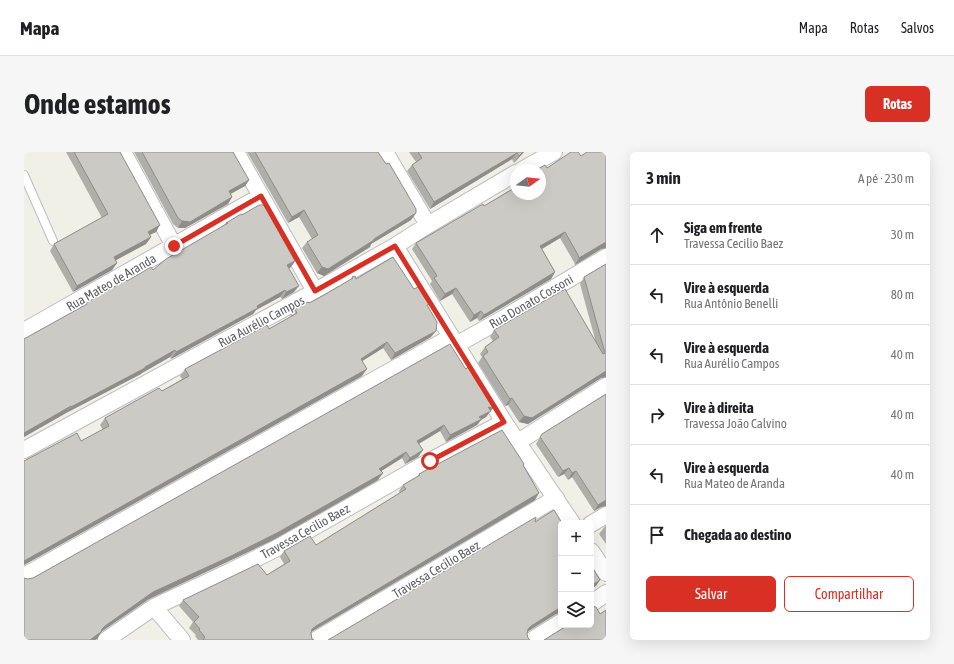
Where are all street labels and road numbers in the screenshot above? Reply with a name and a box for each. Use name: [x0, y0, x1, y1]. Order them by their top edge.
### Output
street label: Rua Mateo de Aranda: [64, 251, 159, 314]
street label: Rua Donato Cossoni: [487, 271, 576, 332]
street label: Rua Aurélio Campos: [216, 292, 307, 350]
street label: Travessa Cecilio Baez: [258, 501, 353, 562]
street label: Travessa Cecílio Baez: [390, 537, 483, 601]

